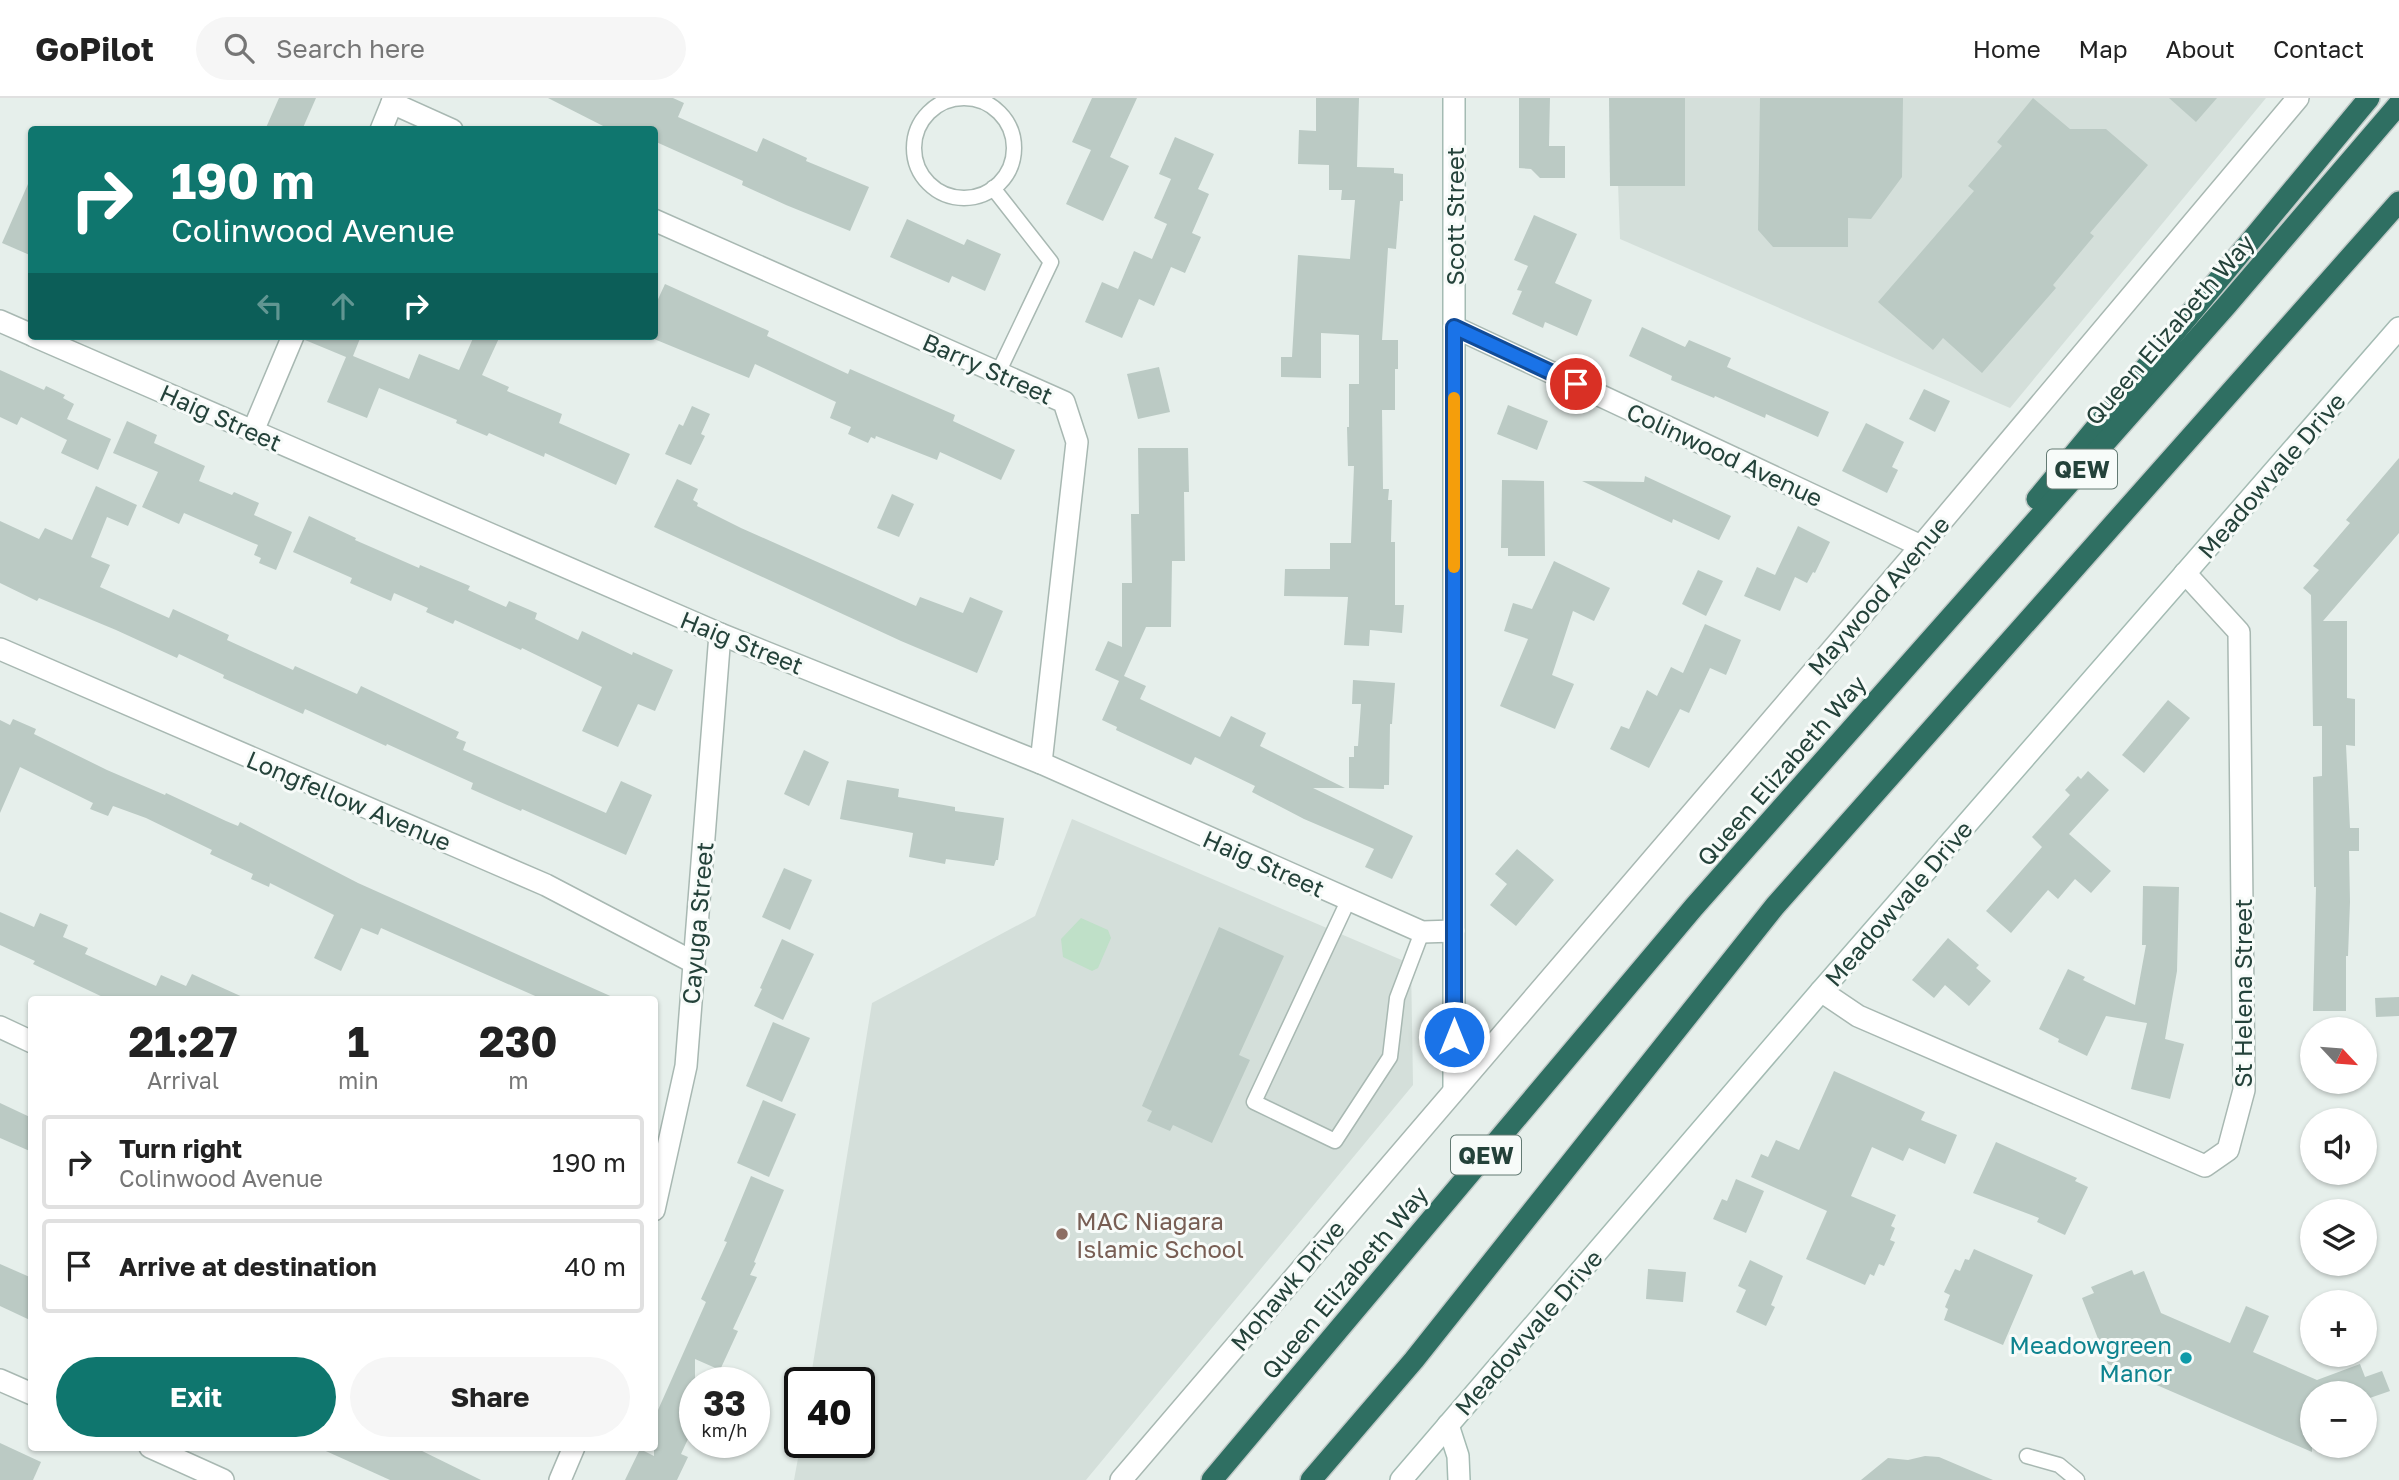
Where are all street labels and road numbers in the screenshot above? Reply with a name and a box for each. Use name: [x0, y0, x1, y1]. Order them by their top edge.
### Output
street label: Scott Street: [1440, 147, 1469, 285]
street label: Queen Elizabeth Way: [2078, 228, 2260, 430]
street label: Barry Street: [918, 326, 1058, 410]
street label: Haig Street: [156, 377, 286, 457]
street label: Meadowvale Drive: [2191, 386, 2351, 564]
street label: Colinwood Avenue: [1622, 396, 1828, 512]
road number: QEW: [2047, 450, 2117, 488]
street label: Maywood Avenue: [1801, 510, 1955, 680]
street label: Haig Street: [676, 604, 808, 680]
street label: Queen Elizabeth Way: [1690, 669, 1872, 871]
street label: Longfellow Avenue: [242, 744, 456, 856]
street label: Meadowvale Drive: [1818, 814, 1978, 992]
street label: Haig Street: [1199, 823, 1329, 903]
street label: Cayuga Street: [675, 841, 719, 1005]
street label: St Helena Street: [2228, 898, 2257, 1088]
road number: QEW: [1451, 1136, 1521, 1174]
street label: Queen Elizabeth Way: [1255, 1180, 1433, 1384]
street label: Mohawk Drive: [1224, 1214, 1350, 1356]
street label: Meadowvale Drive: [1448, 1243, 1608, 1421]

